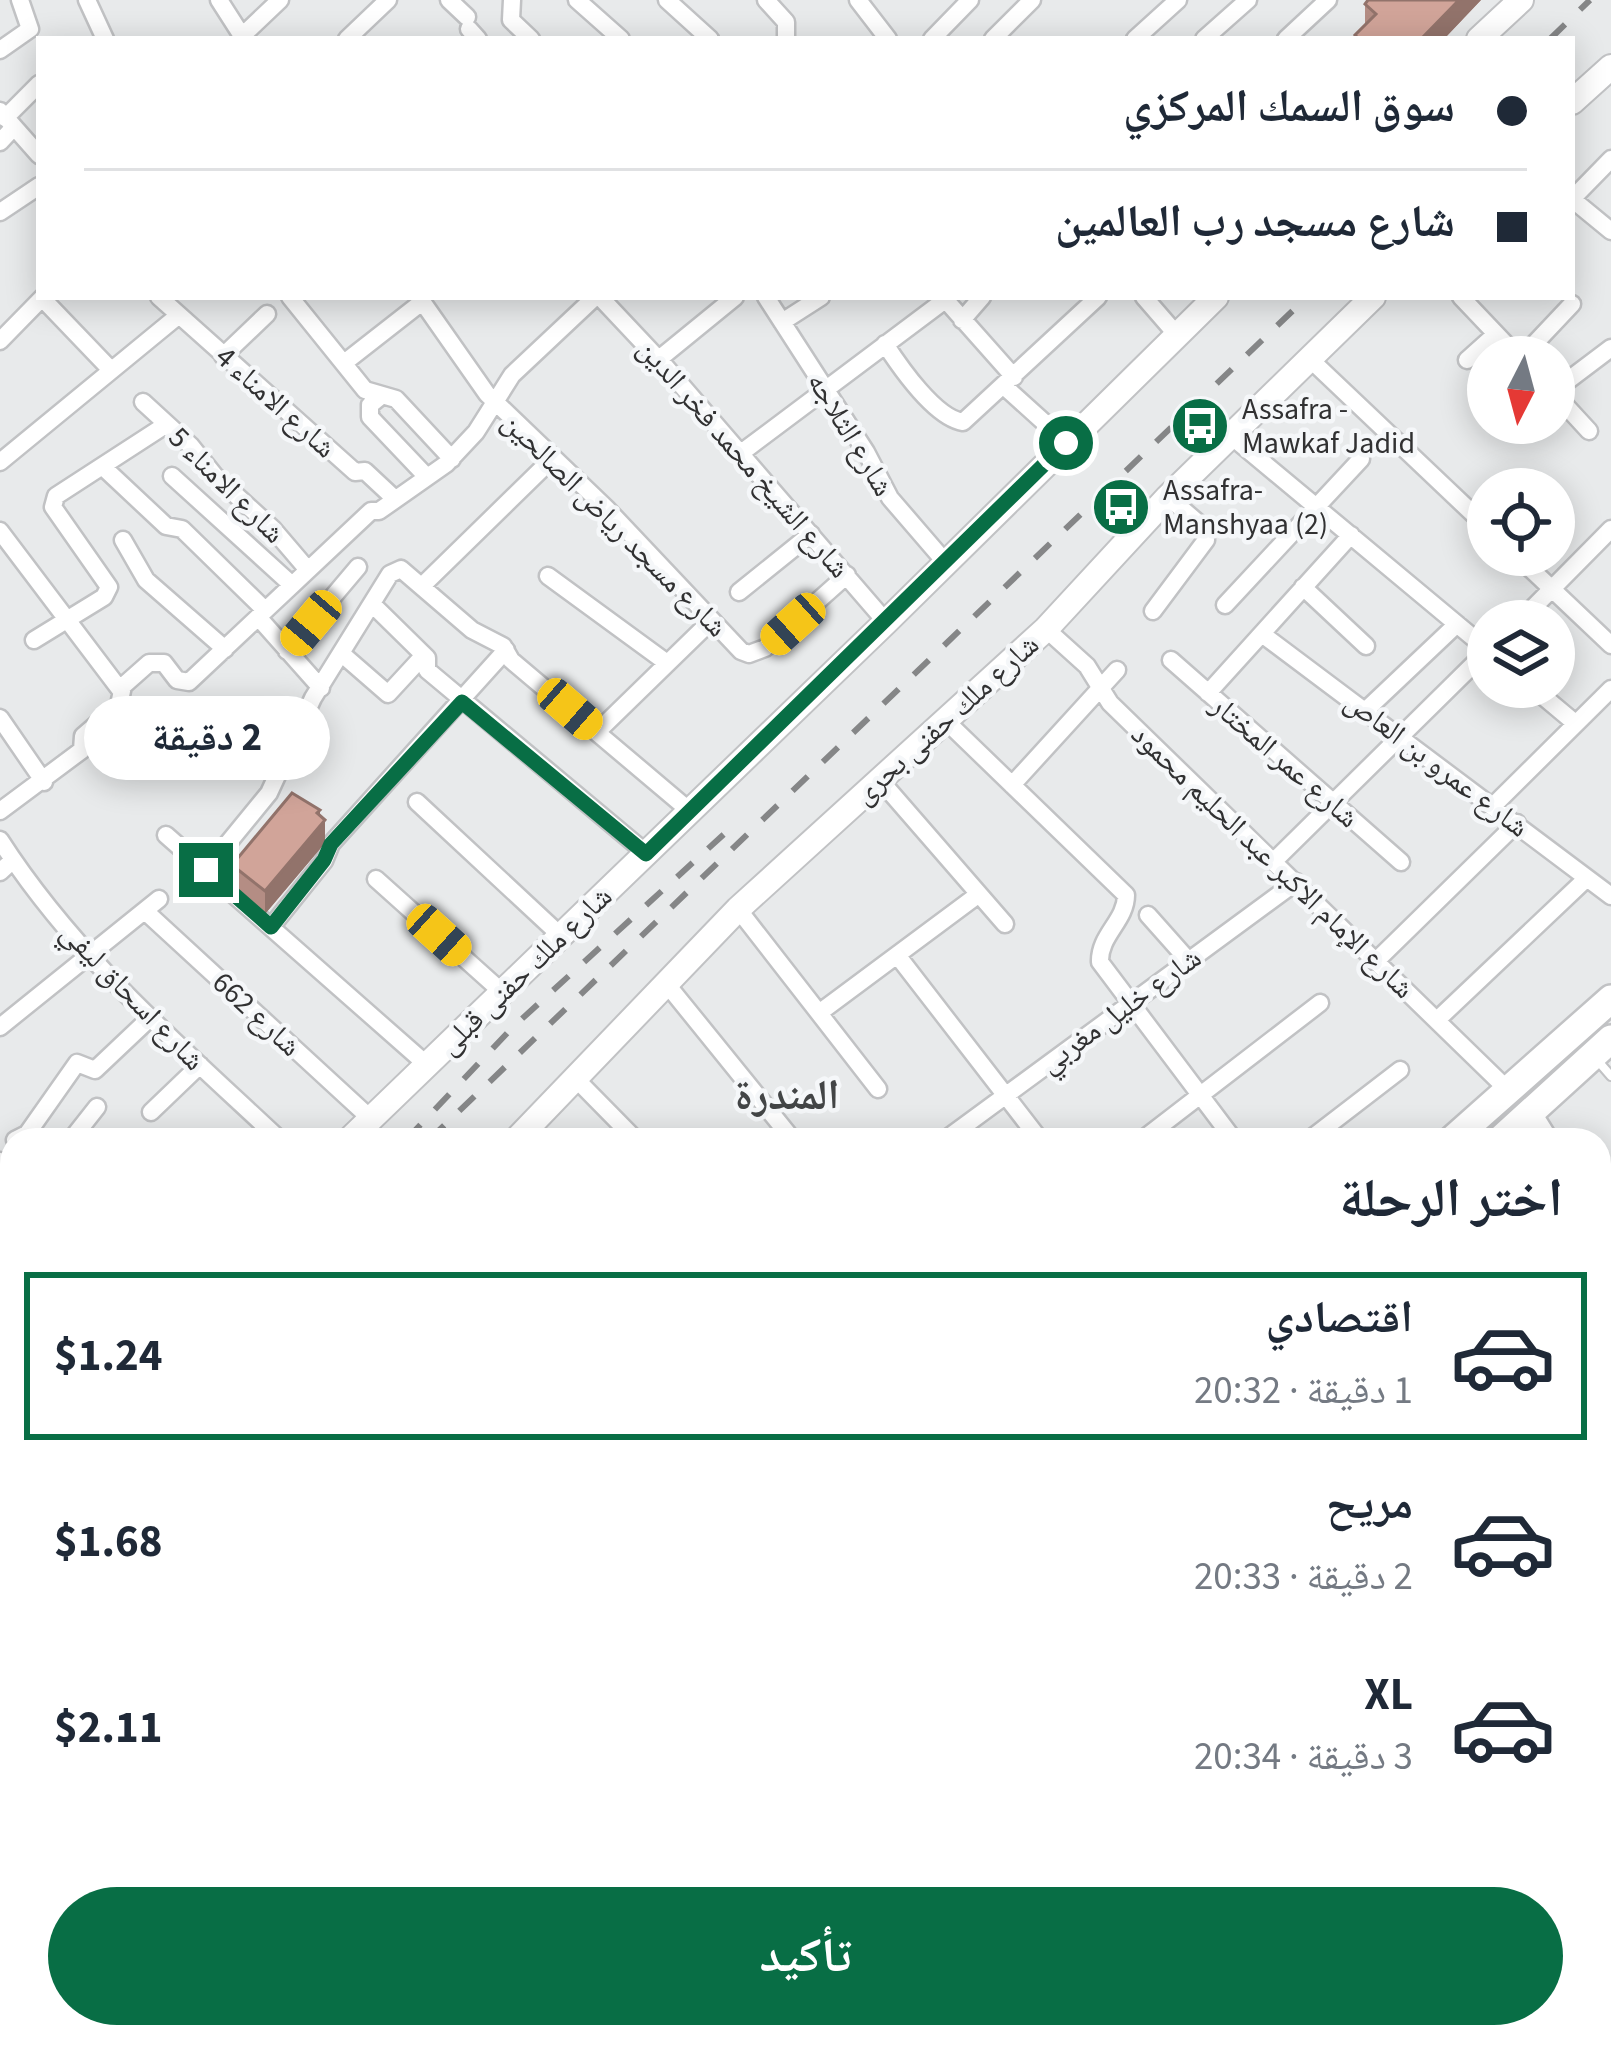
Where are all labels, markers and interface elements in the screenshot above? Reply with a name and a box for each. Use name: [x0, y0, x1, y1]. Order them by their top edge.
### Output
text: سوق السمك المركزي: [1123, 75, 1455, 139]
text: شارع مسجد رب العالمين: [1055, 190, 1455, 254]
street label: شارع الشيخ محمد فخر الدين: [627, 329, 860, 588]
street label: شارع الامناء 4: [206, 336, 346, 468]
north arrow: [1467, 336, 1575, 444]
map controls: [1467, 336, 1575, 708]
street label: شارع الثلاجه: [797, 364, 905, 505]
place label: Assafra - Mawkaf Jadid: [1242, 388, 1415, 465]
bus stop icon: Assafra - Mawkaf Jadid: [1169, 395, 1231, 457]
street label: شارع مسجد رياض الصالحين: [492, 402, 737, 647]
route start: [1039, 416, 1093, 470]
street label: شارع الامناء 5: [158, 417, 295, 554]
button: locate: [1467, 468, 1575, 576]
place label: Assafra- Manshyaa (2): [1163, 469, 1328, 546]
bus stop icon: Assafra- Manshyaa (2): [1090, 476, 1152, 538]
car: [274, 584, 348, 662]
car: [754, 587, 832, 661]
button: layers: [1467, 600, 1575, 708]
street label: شارع ملك حفنى بحرى: [844, 624, 1049, 815]
car: [531, 672, 609, 746]
street label: شارع عمرو بن العاص: [1336, 681, 1538, 848]
street label: شارع عمر المختار: [1200, 684, 1368, 838]
callout: 2 دقيقة: [83, 696, 329, 780]
text: 2 دقيقة: [152, 710, 262, 766]
street label: شارع الإمام الاكبر عبد الحليم محمود: [1121, 714, 1424, 1009]
route end: [179, 843, 233, 897]
street label: شارع ملك حفنى قبلى: [429, 876, 622, 1065]
car: [400, 898, 478, 972]
street label: شارع اسحاق ليفي: [49, 912, 215, 1082]
street label: شارع خليل مغربي: [1030, 937, 1211, 1085]
street label: شارع 662: [203, 962, 311, 1067]
district label: المندرة: [735, 1066, 839, 1126]
text: اختر الرحلة: [1339, 1161, 1563, 1238]
text: اقتصادي: [1266, 1286, 1413, 1350]
icon: car: [1449, 1302, 1557, 1410]
text: $1.24: [54, 1324, 163, 1388]
text: 1 دقيقة · 20:32: [1194, 1363, 1413, 1419]
text: مريح: [1326, 1472, 1413, 1536]
icon: car: [1449, 1488, 1557, 1596]
text: $1.68: [54, 1510, 163, 1574]
text: 2 دقيقة · 20:33: [1194, 1549, 1413, 1605]
text: XL: [1364, 1663, 1413, 1727]
icon: car: [1449, 1674, 1557, 1782]
text: $2.11: [54, 1696, 163, 1760]
text: 3 دقيقة · 20:34: [1194, 1729, 1413, 1785]
button: تأكيد: [48, 1887, 1563, 2025]

